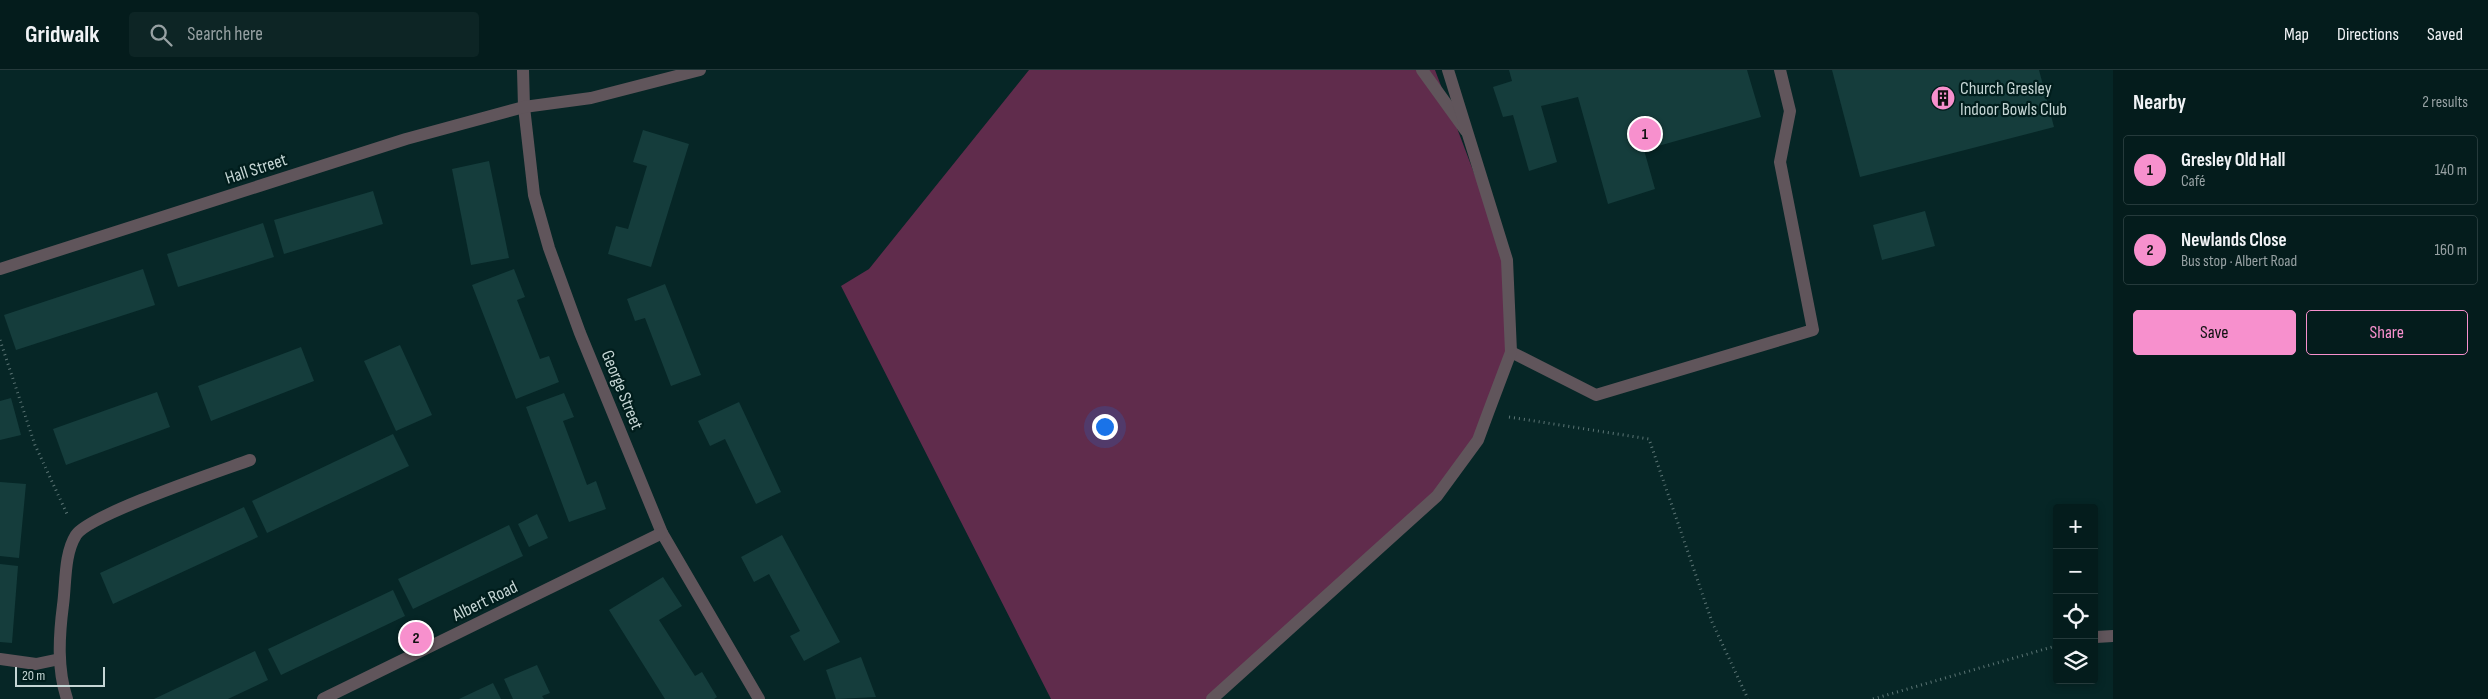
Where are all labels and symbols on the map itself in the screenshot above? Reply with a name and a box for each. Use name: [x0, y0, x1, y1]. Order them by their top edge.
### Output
place label: Church Gresley Indoor Bowls Club: [1960, 78, 2067, 120]
building icon: Church Gresley Indoor Bowls Club: [1930, 85, 1956, 111]
pin: 1: [1629, 115, 1661, 153]
street label: Hall Street: [222, 149, 290, 189]
street label: George Street: [597, 347, 648, 433]
your location: [1092, 414, 1118, 440]
street label: Albert Road: [448, 576, 521, 626]
pin: 2: [400, 619, 432, 657]
scale bar: [15, 664, 105, 687]

